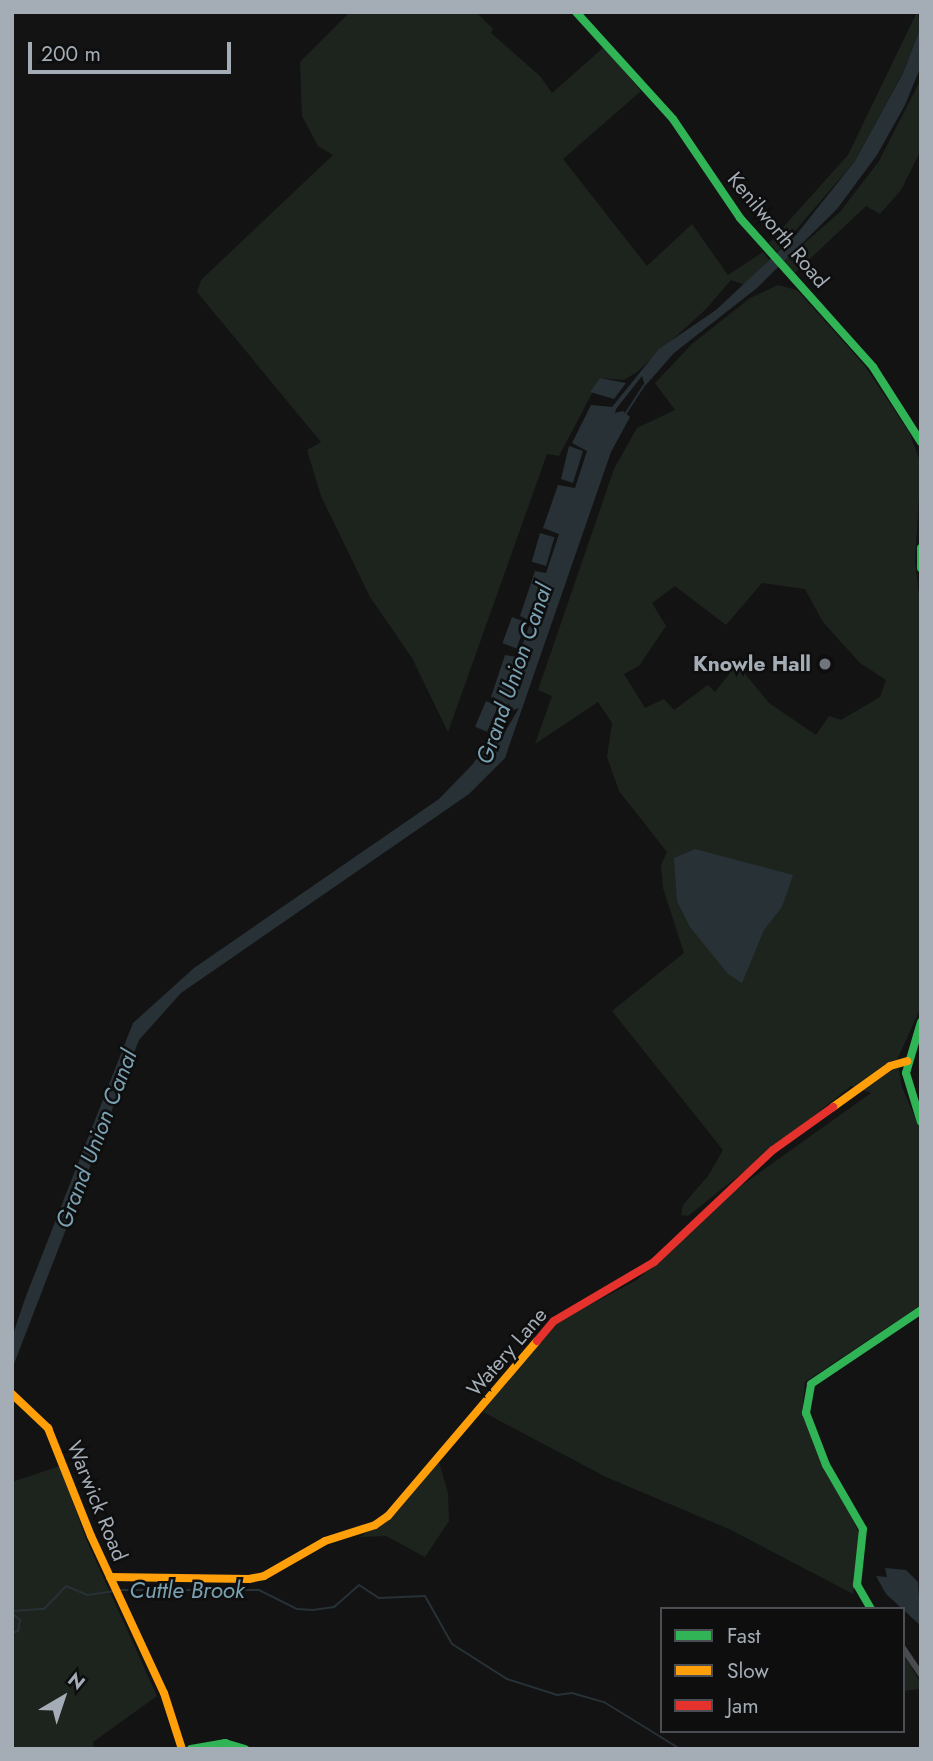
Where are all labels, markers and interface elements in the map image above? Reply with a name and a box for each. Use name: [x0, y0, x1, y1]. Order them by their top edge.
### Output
scale bar: [32, 28, 234, 72]
text: 200 m: [41, 39, 101, 69]
street label: Kenilworth Road: [722, 167, 834, 293]
water label: Grand Union Canal: [470, 580, 558, 768]
place label: Knowle Hall: [693, 651, 811, 677]
marker: Knowle Hall: [817, 656, 833, 672]
water label: Grand Union Canal: [49, 1046, 143, 1232]
street label: Watery Lane: [462, 1302, 552, 1402]
street label: Warwick Road: [61, 1437, 133, 1565]
water label: Cuttle Brook: [129, 1576, 245, 1604]
legend: [660, 1607, 905, 1733]
text: Fast: [727, 1621, 760, 1651]
text: Slow: [727, 1656, 769, 1686]
north arrow: [28, 1663, 98, 1733]
text: N: [62, 1666, 91, 1697]
text: Jam: [727, 1691, 759, 1721]

